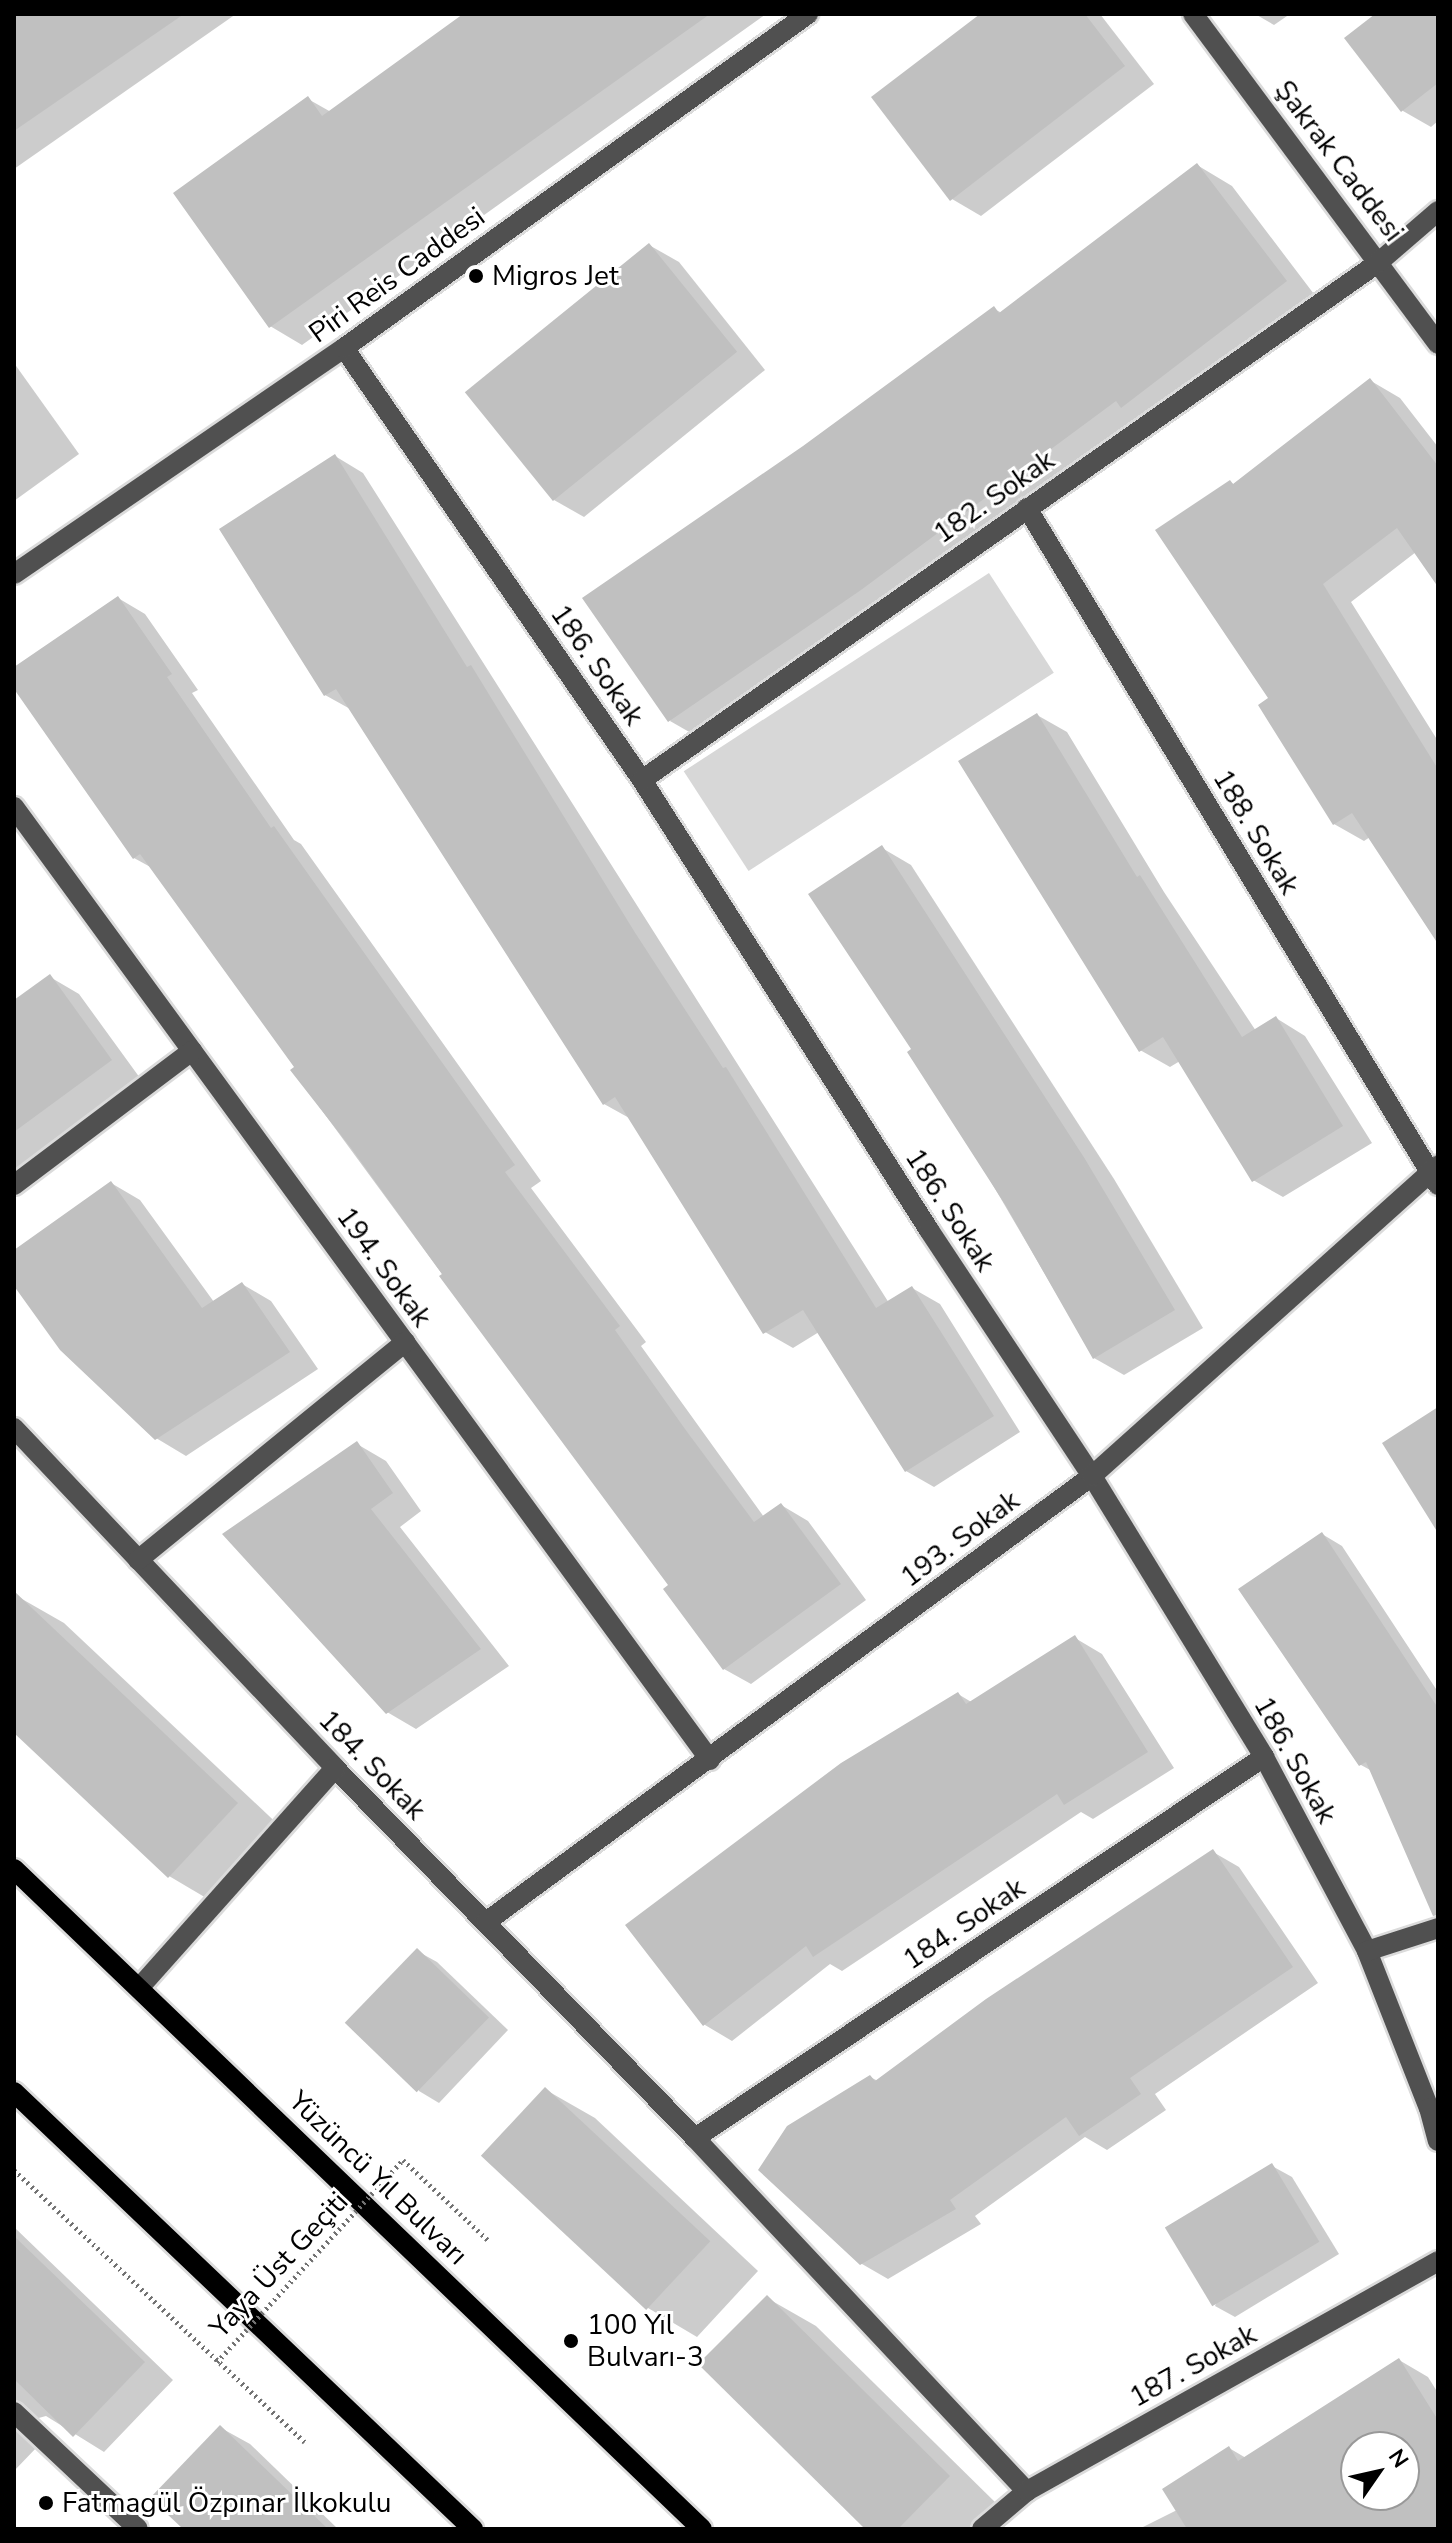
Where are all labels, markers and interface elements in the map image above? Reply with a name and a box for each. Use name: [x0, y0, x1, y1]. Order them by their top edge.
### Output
street label: Şakrak Caddesi: [1268, 74, 1410, 248]
street label: Piri Reis Caddesi: [303, 200, 491, 350]
place label: Migros Jet: [492, 259, 619, 293]
marker: Migros Jet: [467, 267, 485, 285]
street label: 182. Sokak: [927, 443, 1061, 551]
street label: 186. Sokak: [543, 598, 651, 732]
street label: 188. Sokak: [1206, 764, 1306, 900]
street label: 186. Sokak: [898, 1142, 1002, 1278]
street label: 194. Sokak: [329, 1201, 439, 1333]
street label: 193. Sokak: [894, 1484, 1026, 1594]
street label: 186. Sokak: [1246, 1691, 1344, 1829]
street label: 184. Sokak: [311, 1703, 433, 1827]
street label: 184. Sokak: [897, 1871, 1031, 1977]
street label: Yüzüncü Yıl Bulvarı: [282, 2084, 474, 2272]
street label: Yaya Üst Geçiti: [203, 2185, 355, 2345]
place label: 100 Yıl Bulvarı-3: [587, 2308, 704, 2374]
street label: 187. Sokak: [1124, 2317, 1262, 2415]
marker: 100 Yıl Bulvarı-3: [562, 2332, 580, 2350]
north arrow: [1340, 2431, 1420, 2511]
text: N: [1381, 2443, 1415, 2474]
place label: Fatmagül Özpınar İlkokulu: [62, 2486, 391, 2520]
marker: Fatmagül Özpınar İlkokulu: [37, 2494, 55, 2512]

